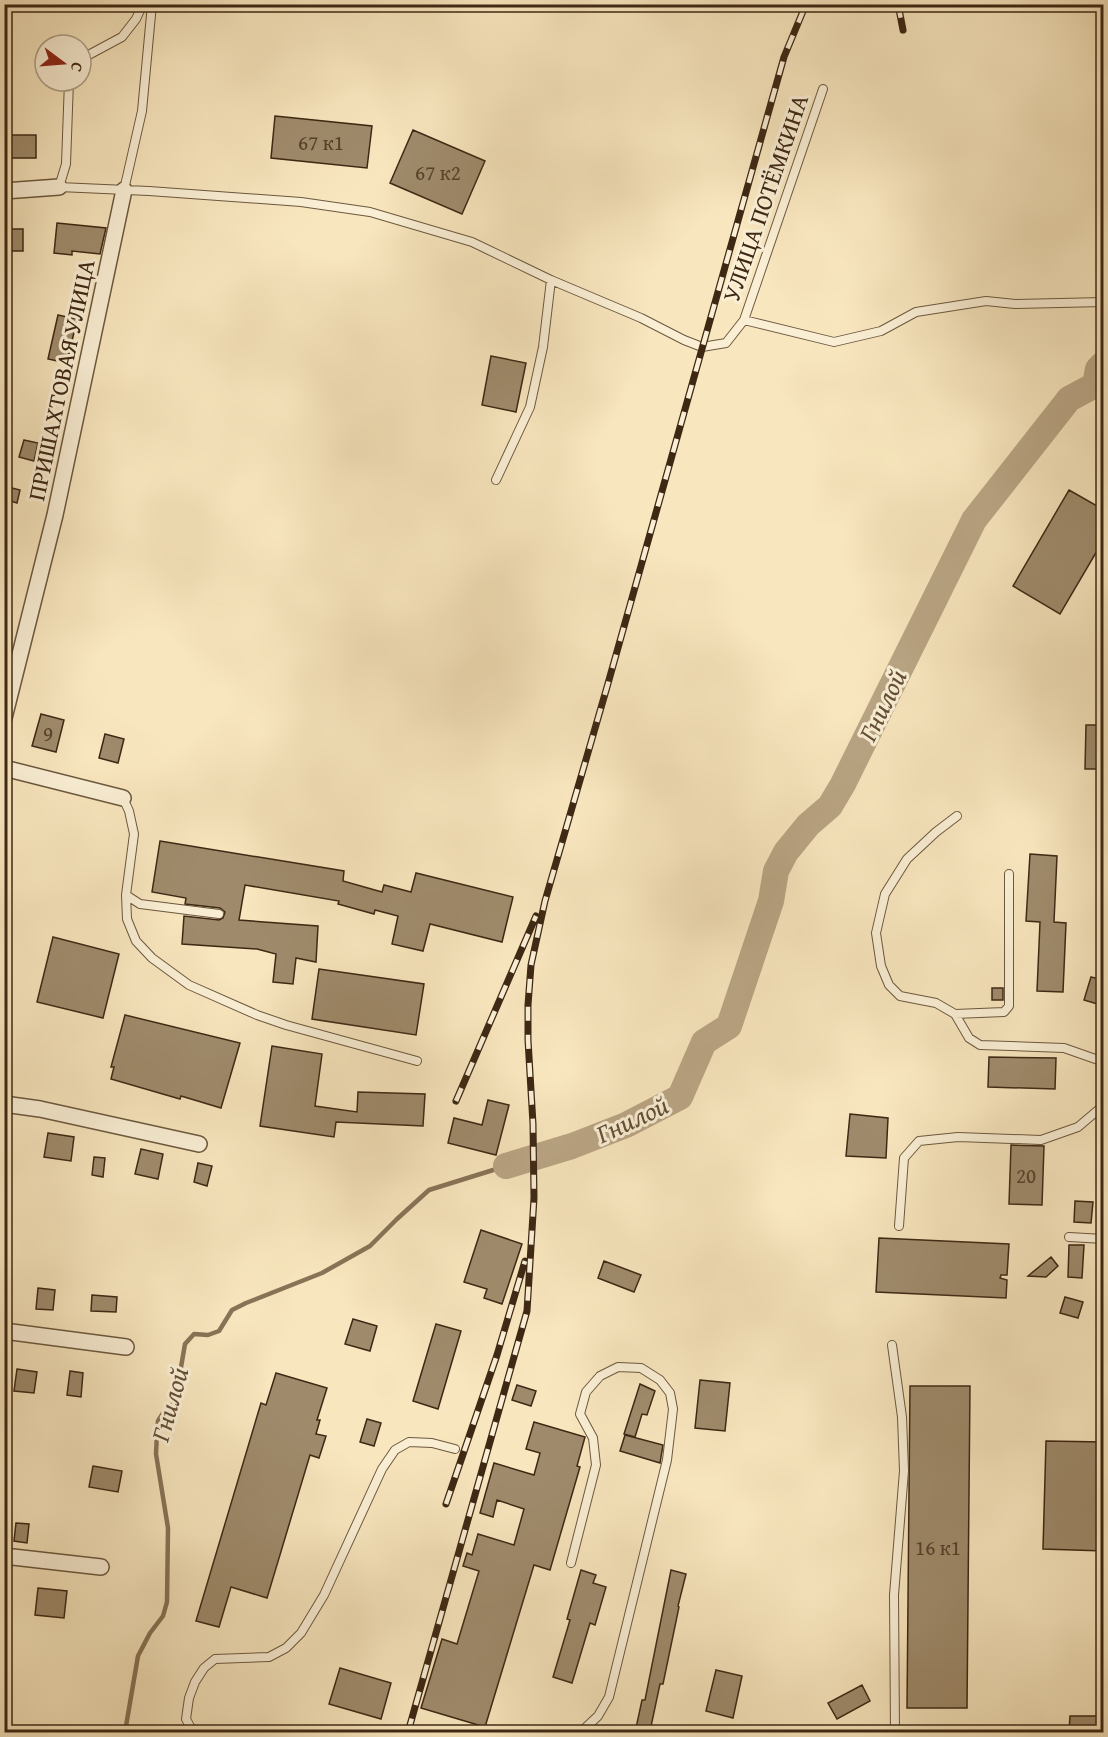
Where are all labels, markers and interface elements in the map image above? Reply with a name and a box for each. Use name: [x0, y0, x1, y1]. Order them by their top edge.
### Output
north arrow: [33, 33, 93, 93]
text: С: [65, 59, 90, 75]
street label: УЛИЦА ПОТЁМКИНА: [713, 89, 817, 306]
house number: 67 к1: [298, 127, 344, 158]
house number: 67 к2: [415, 157, 461, 188]
street label: ПРИШАХТОВАЯ УЛИЦА: [18, 256, 104, 504]
water label: Гнилой: [847, 662, 916, 749]
house number: 9: [43, 718, 53, 749]
water label: Гнилой: [588, 1085, 675, 1153]
house number: 20: [1016, 1160, 1036, 1191]
water label: Гнилой: [139, 1362, 198, 1447]
house number: 16 к1: [915, 1532, 961, 1563]

